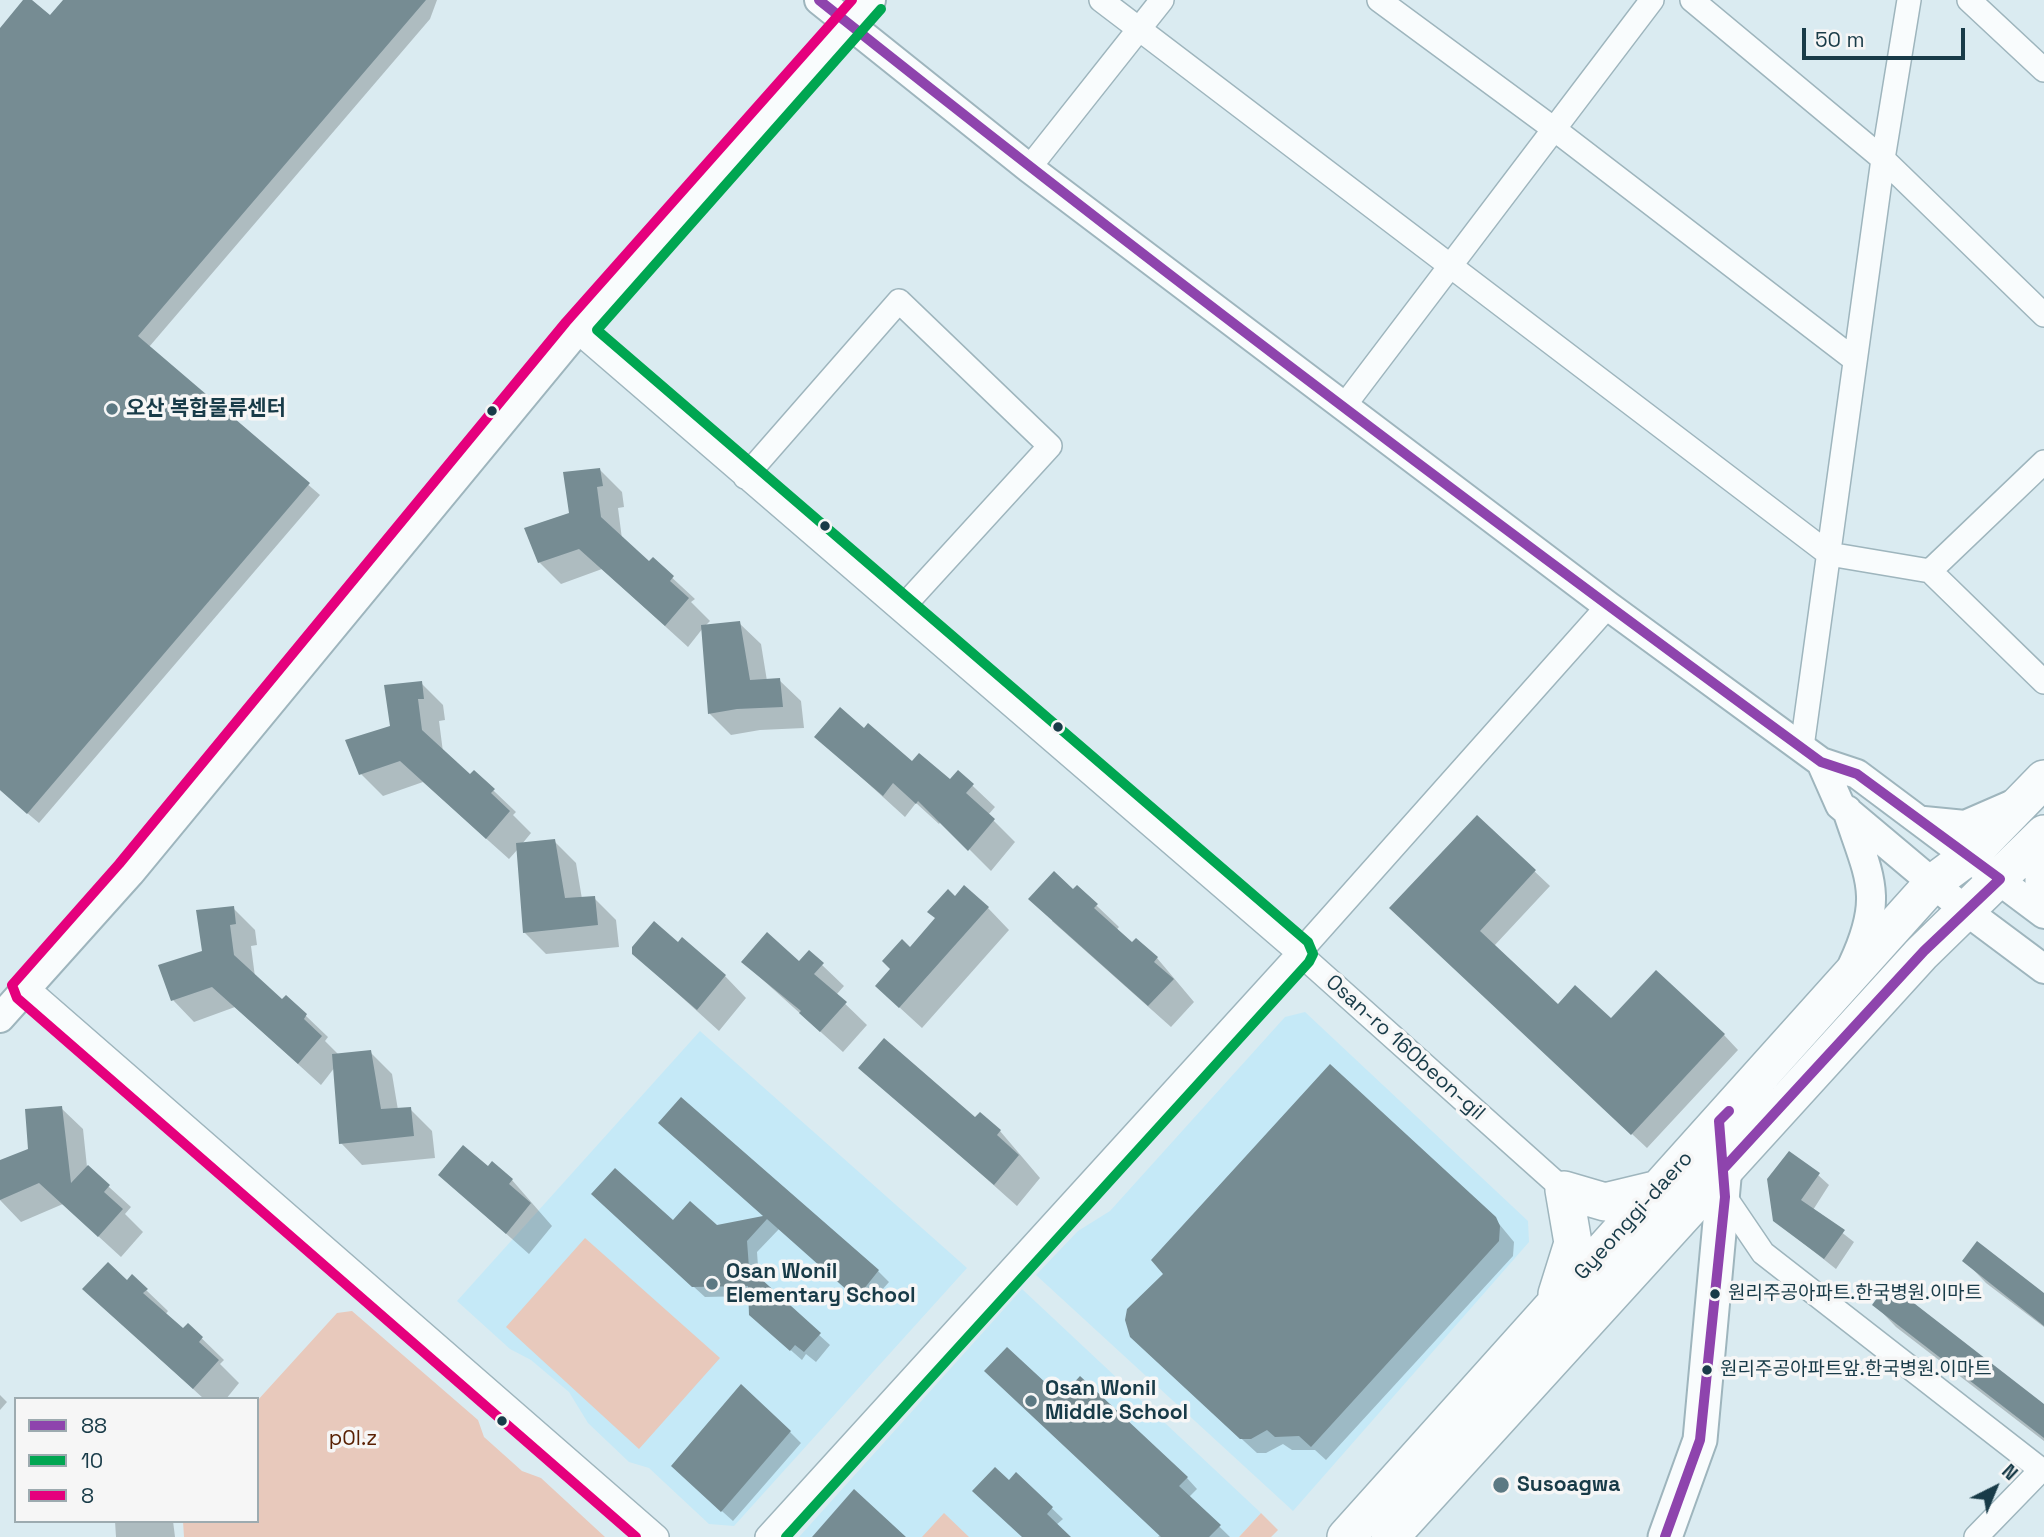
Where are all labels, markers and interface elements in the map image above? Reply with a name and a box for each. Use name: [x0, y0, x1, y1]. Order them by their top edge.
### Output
scale bar: [1806, 14, 1969, 58]
text: 50 m: [1815, 26, 1865, 53]
place label: 오산 복합물류센터: [126, 396, 286, 422]
marker: 오산 복합물류센터: [104, 401, 120, 417]
unlabelled marker: [485, 404, 499, 418]
unlabelled marker: [818, 519, 832, 533]
unlabelled marker: [1051, 720, 1065, 734]
street label: Osan-ro 160beon-gil: [1320, 970, 1490, 1126]
street label: Gyeonggi-daero: [1569, 1146, 1699, 1286]
place label: Osan Wonil Elementary School: [726, 1259, 916, 1309]
marker: Osan Wonil Elementary School: [704, 1276, 720, 1292]
place label: 원리주공아파트.한국병원.이마트: [1728, 1283, 1982, 1305]
marker: 원리주공아파트.한국병원.이마트: [1708, 1287, 1722, 1301]
place label: 원리주공아파트앞.한국병원.이마트: [1720, 1359, 1992, 1381]
marker: 원리주공아파트앞.한국병원.이마트: [1700, 1363, 1714, 1377]
place label: Osan Wonil Middle School: [1045, 1376, 1188, 1426]
marker: Osan Wonil Middle School: [1023, 1393, 1039, 1409]
legend: [14, 1397, 259, 1523]
text: 88: [81, 1412, 107, 1439]
unlabelled marker: [495, 1414, 509, 1428]
park label: p0l.z: [329, 1426, 377, 1452]
text: 10: [81, 1447, 103, 1474]
north arrow: [1960, 1453, 2030, 1523]
text: N: [1996, 1459, 2023, 1486]
place label: Susoagwa: [1517, 1472, 1620, 1498]
marker: Susoagwa: [1491, 1475, 1511, 1495]
text: 8: [81, 1482, 94, 1509]

